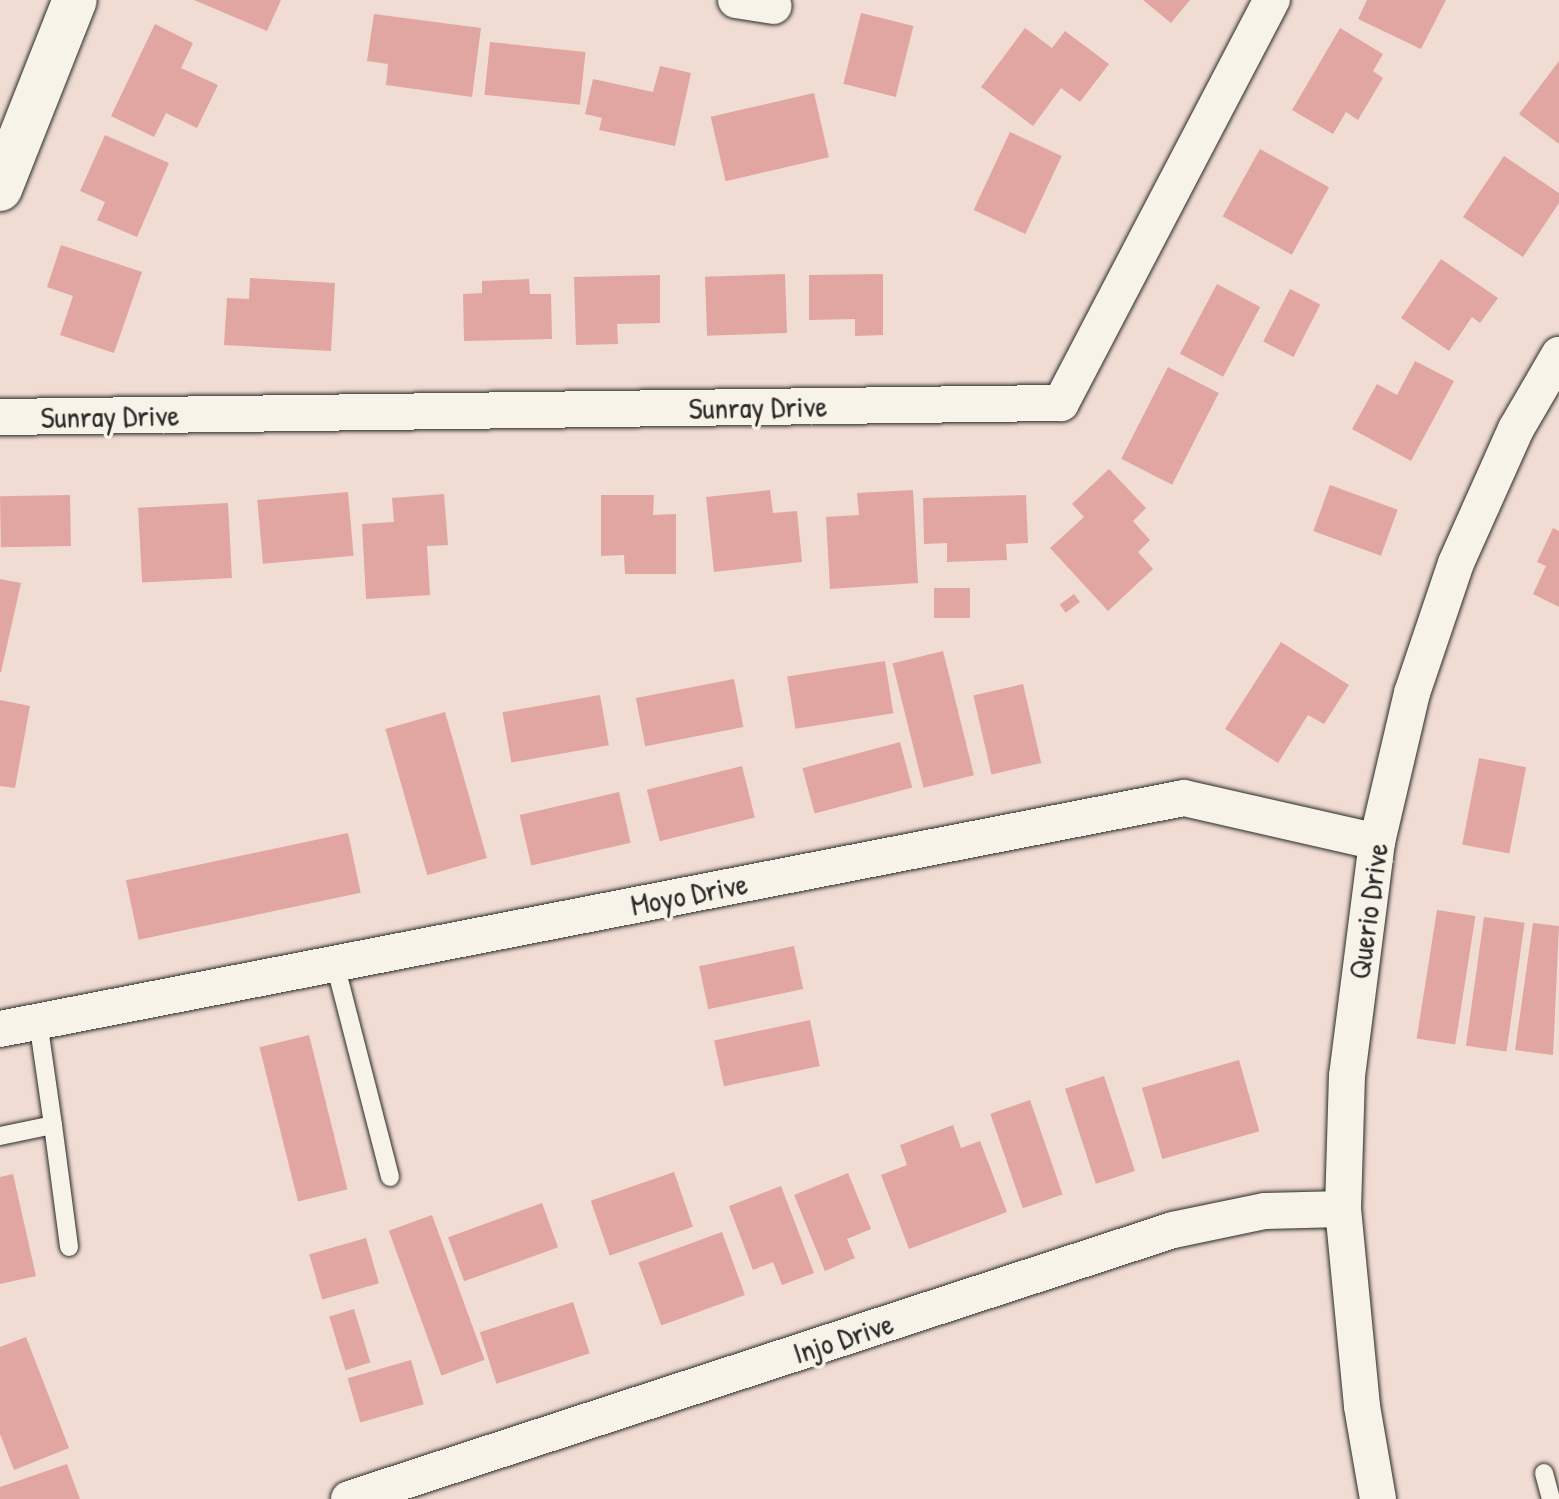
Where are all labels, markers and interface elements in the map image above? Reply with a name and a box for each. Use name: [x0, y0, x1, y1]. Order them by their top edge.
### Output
street label: Sunray Drive: [688, 388, 828, 426]
street label: Sunray Drive: [40, 397, 180, 435]
street label: Querio Drive: [1341, 841, 1395, 981]
street label: Moyo Drive: [628, 865, 750, 923]
street label: Injo Drive: [788, 1305, 898, 1371]

